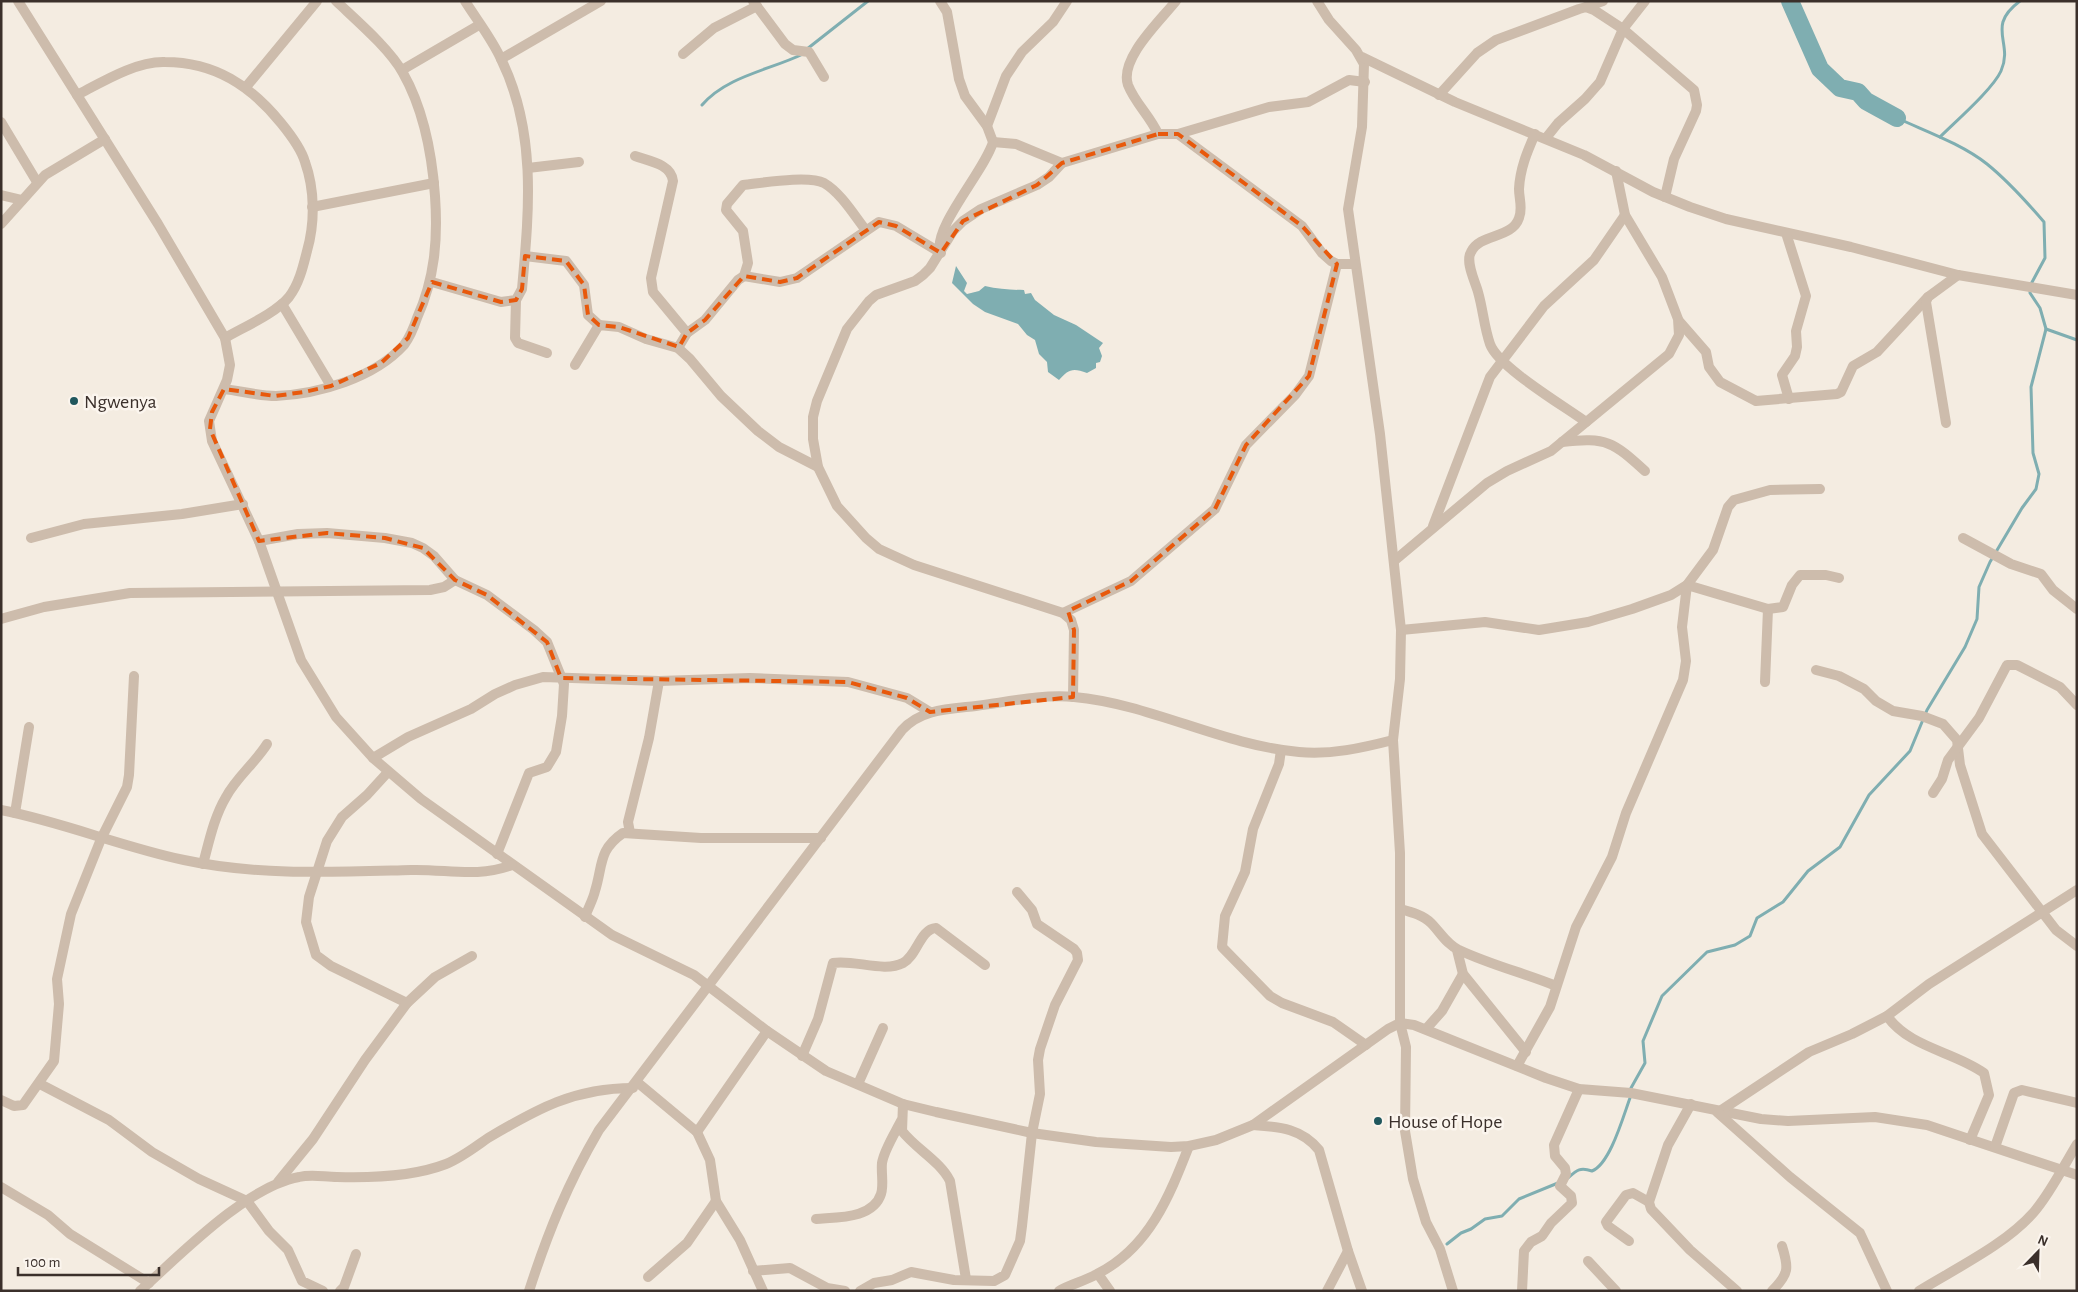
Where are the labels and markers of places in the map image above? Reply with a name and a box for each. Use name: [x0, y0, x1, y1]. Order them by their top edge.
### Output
place label: Ngwenya: [84, 392, 157, 412]
marker: Ngwenya: [68, 395, 80, 407]
place label: House of Hope: [1388, 1112, 1503, 1132]
marker: House of Hope: [1372, 1115, 1384, 1127]

